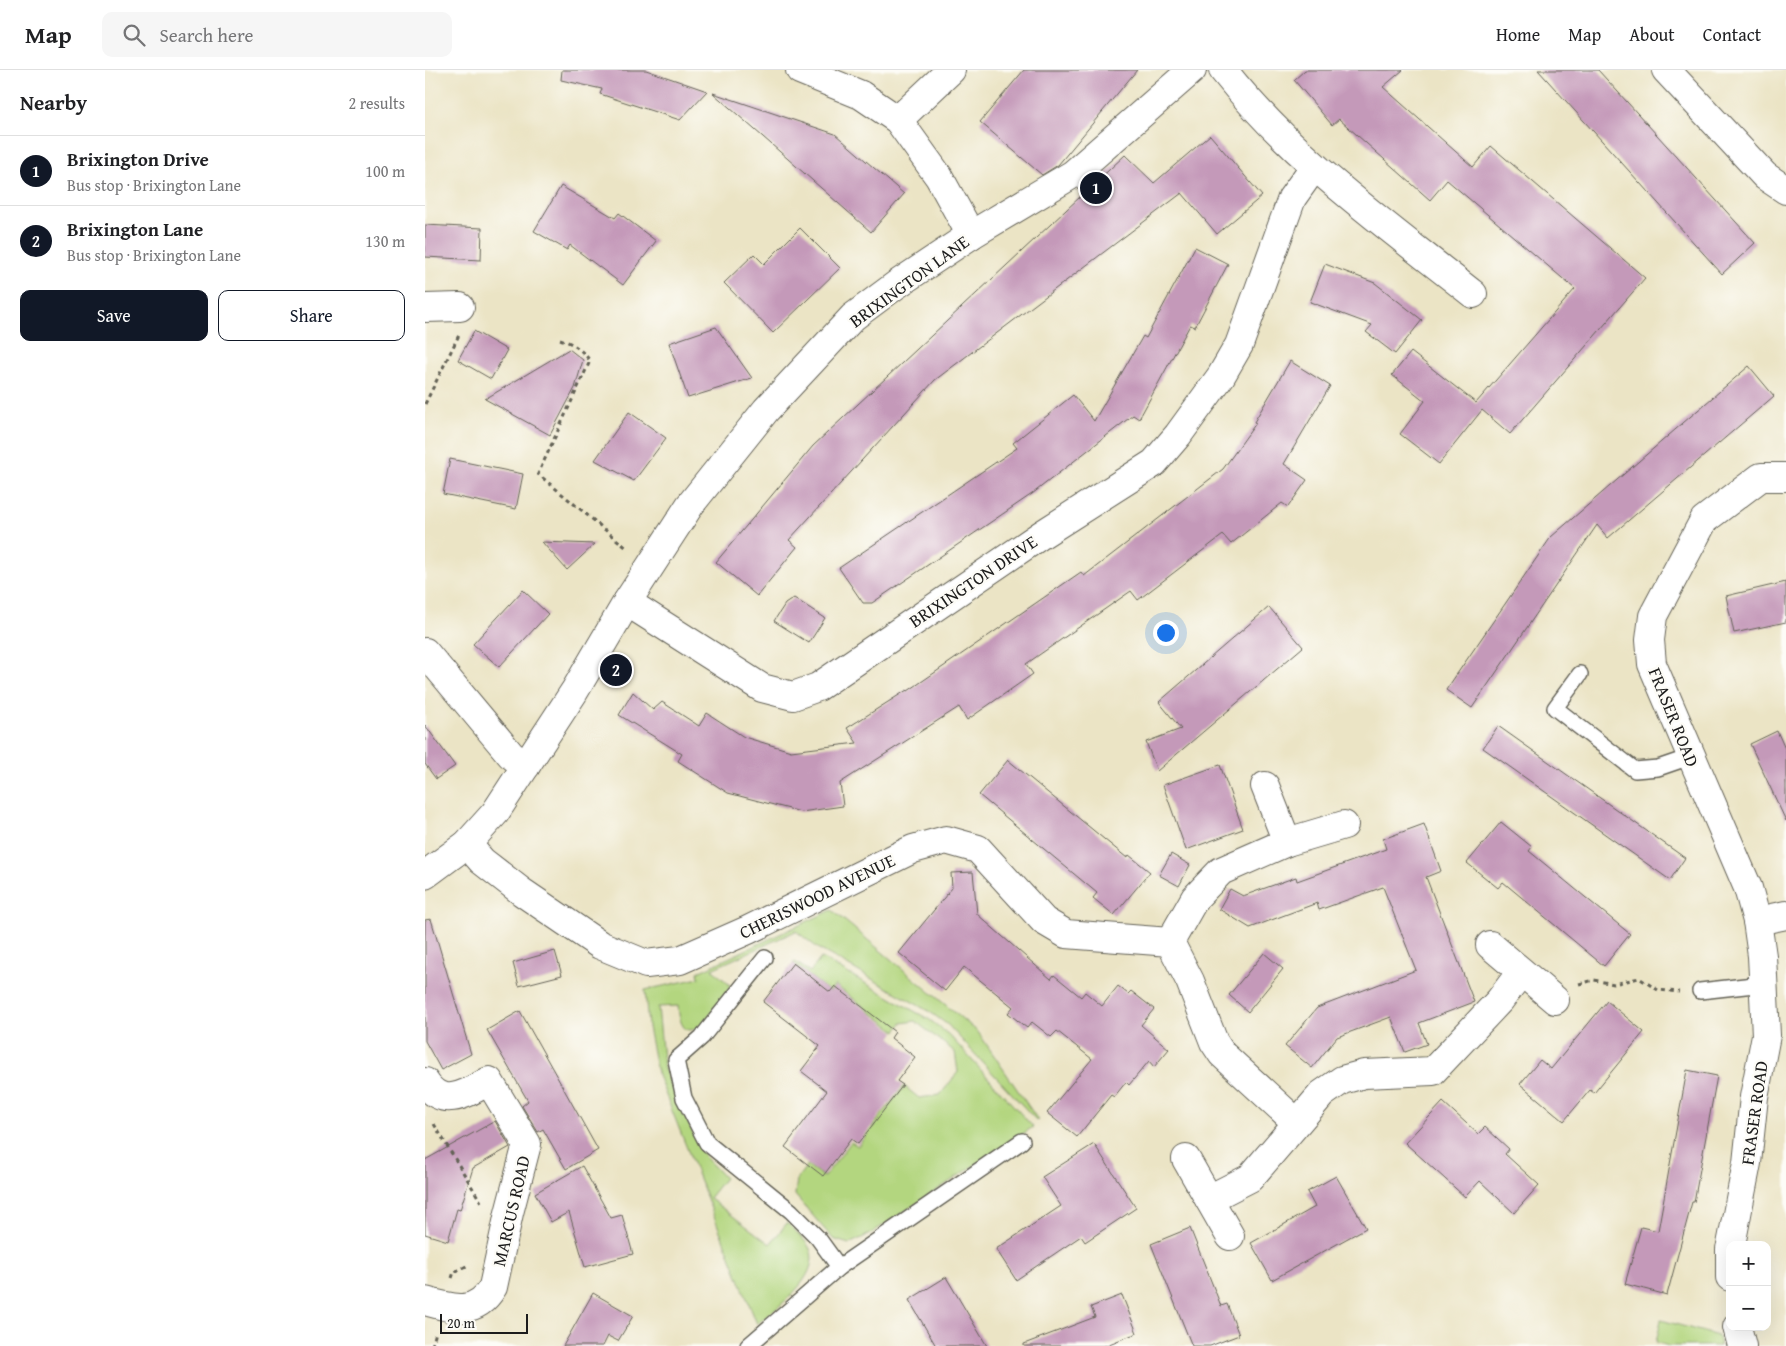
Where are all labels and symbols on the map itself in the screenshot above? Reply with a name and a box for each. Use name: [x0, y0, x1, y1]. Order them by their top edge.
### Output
pin: 1: [1080, 169, 1112, 207]
street label: BRIXINGTON LANE: [843, 228, 975, 334]
street label: BRIXINGTON DRIVE: [903, 528, 1043, 634]
your location: [1153, 620, 1179, 646]
pin: 2: [600, 651, 632, 689]
street label: FRASER ROAD: [1642, 663, 1706, 771]
street label: CHERISWOOD AVENUE: [735, 847, 899, 945]
street label: FRASER ROAD: [1733, 1059, 1775, 1167]
street label: MARCUS ROAD: [485, 1153, 537, 1269]
scale bar: [440, 1311, 527, 1334]

